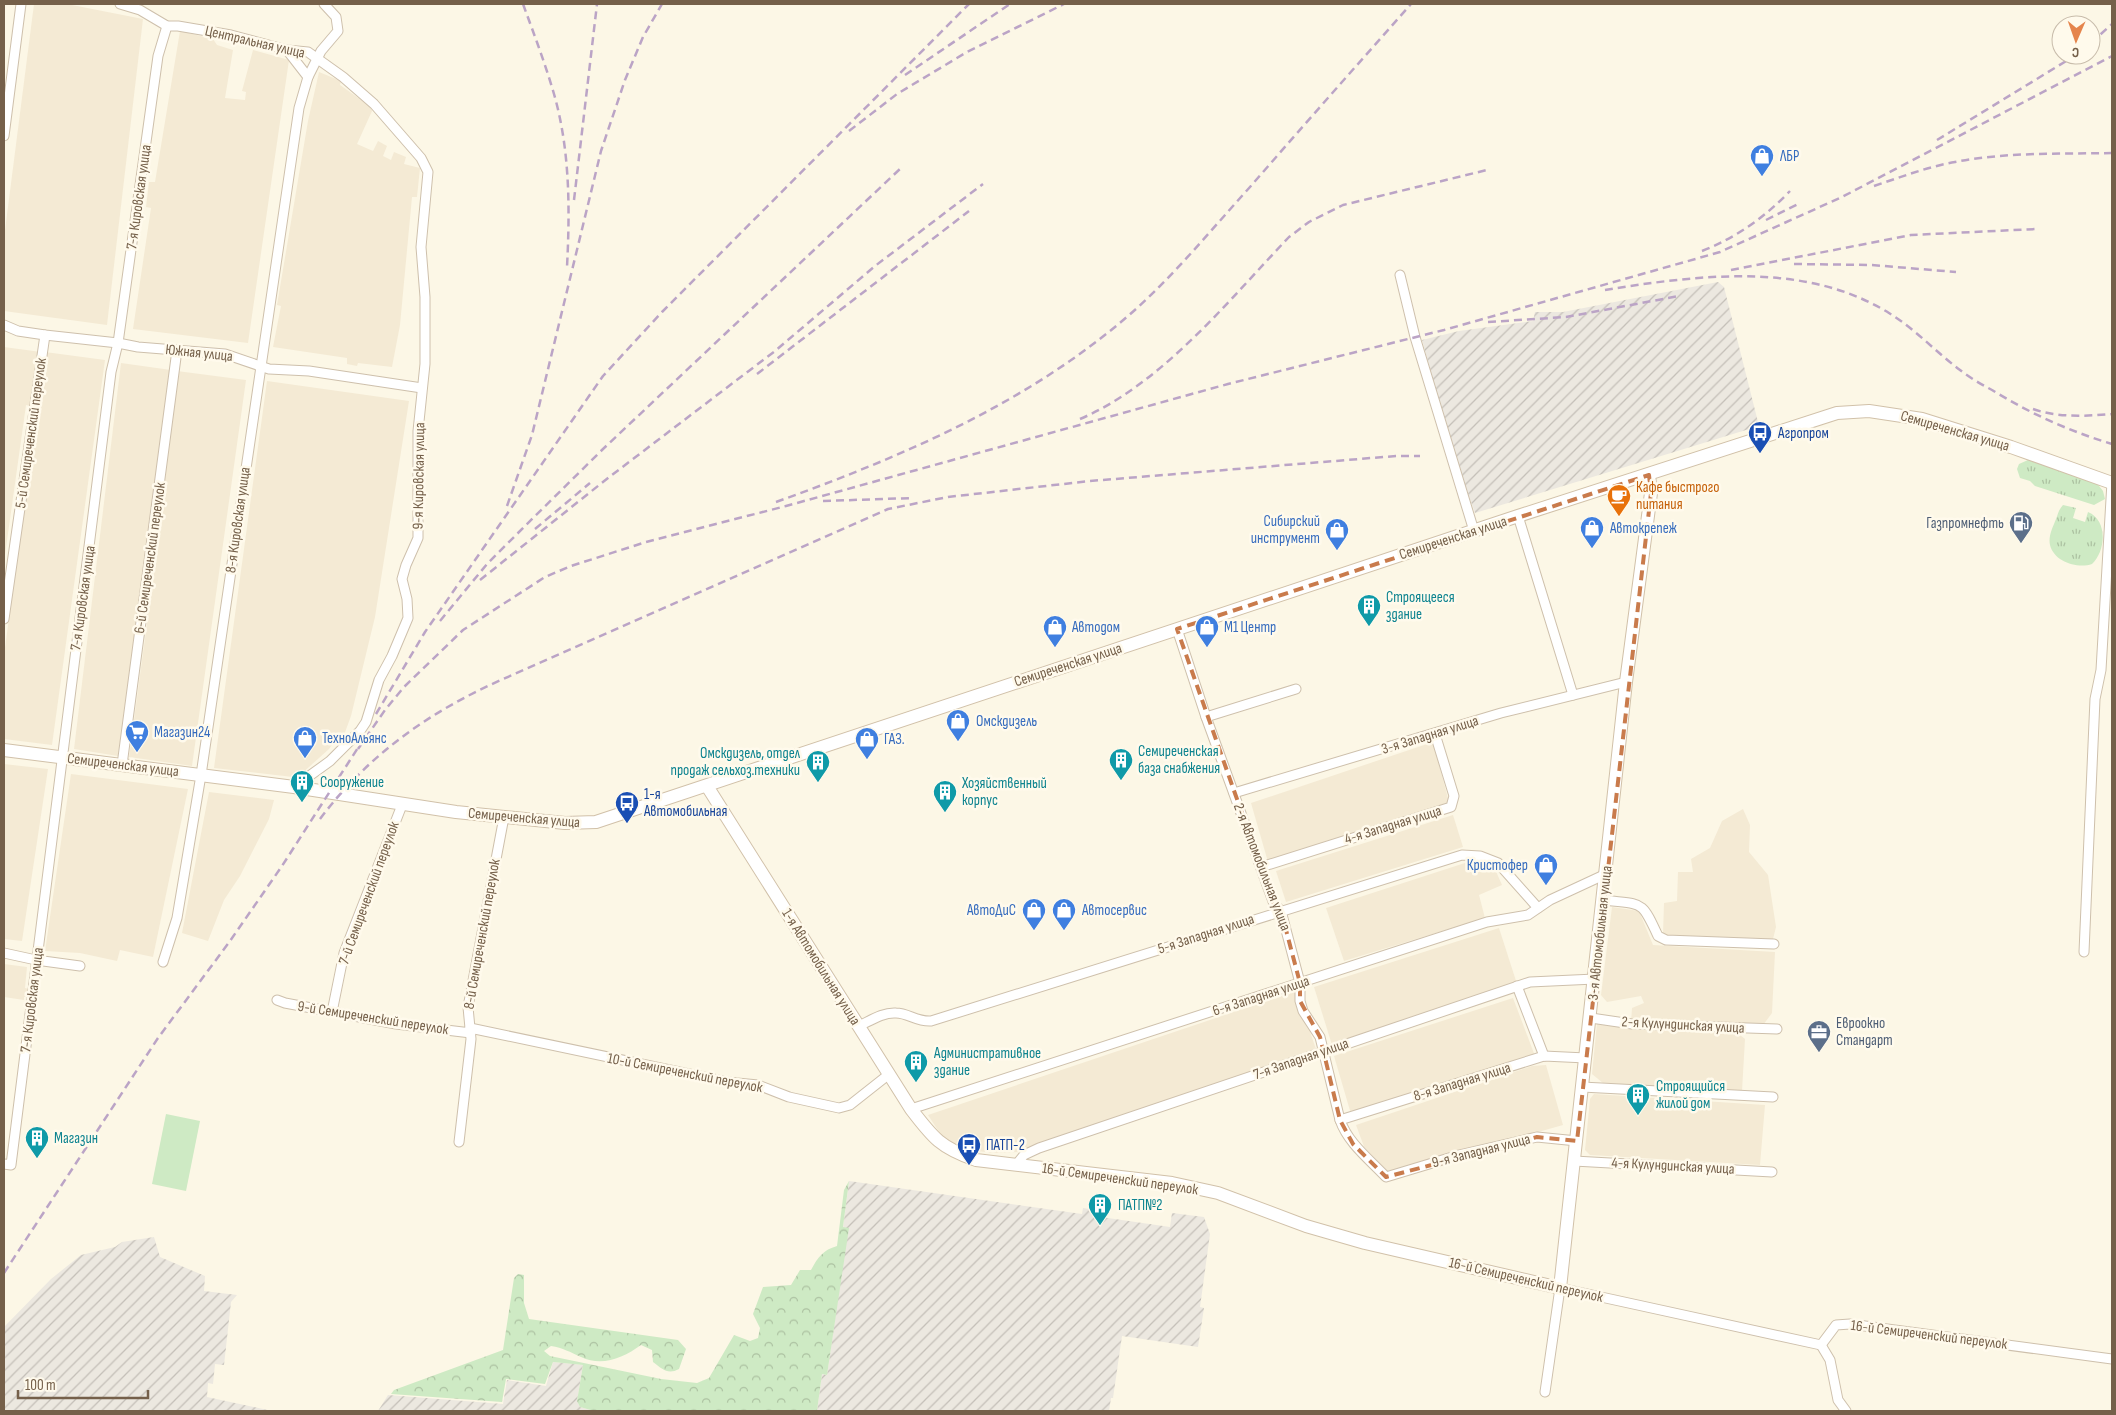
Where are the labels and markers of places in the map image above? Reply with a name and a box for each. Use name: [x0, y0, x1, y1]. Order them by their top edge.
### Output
shop icon: ЛБР: [1749, 143, 1775, 177]
place label: ЛБР: [1779, 147, 1799, 166]
bus stop icon: Агропром: [1747, 420, 1773, 454]
place label: Агропром: [1777, 424, 1829, 443]
place label: Кафе быстрого питания: [1636, 478, 1720, 514]
cafe icon: Кафе быстрого питания: [1606, 483, 1632, 517]
fuel station icon: Газпромнефть: [2008, 510, 2034, 544]
place label: Сибирский инструмент: [1251, 512, 1320, 548]
place label: Газпромнефть: [1926, 514, 2004, 533]
shop icon: Автокрепеж: [1579, 515, 1605, 549]
shop icon: Сибирский инструмент: [1324, 517, 1350, 551]
place label: Автокрепеж: [1609, 519, 1677, 538]
place label: Строящееся здание: [1386, 588, 1455, 624]
building icon: Строящееся здание: [1356, 593, 1382, 627]
shop icon: Автодом: [1042, 614, 1068, 648]
shop icon: М1 Центр: [1194, 614, 1220, 648]
place label: Автодом: [1071, 618, 1120, 637]
place label: М1 Центр: [1224, 618, 1276, 637]
shop icon: Омскдизель: [945, 708, 971, 742]
place label: Омскдизель: [976, 712, 1037, 731]
supermarket icon: Магазин24: [124, 719, 150, 753]
place label: Магазин24: [154, 723, 210, 742]
shop icon: ТехноАльянс: [292, 725, 318, 759]
shop icon: ГАЗ.: [854, 726, 880, 760]
place label: ТехноАльянс: [322, 729, 387, 748]
place label: ГАЗ.: [884, 730, 905, 749]
place label: Семиреченская база снабжения: [1138, 742, 1220, 778]
place label: Омскдизель, отдел продаж сельхоз.техники: [670, 744, 801, 780]
building icon: Семиреченская база снабжения: [1108, 747, 1134, 781]
building icon: Омскдизель, отдел продаж сельхоз.техники: [805, 749, 831, 783]
building icon: Сооружение: [289, 769, 315, 803]
place label: Сооружение: [320, 773, 384, 792]
place label: Хозяйственный корпус: [961, 774, 1047, 810]
building icon: Хозяйственный корпус: [932, 779, 958, 813]
place label: 1-я Автомобильная: [643, 785, 728, 821]
bus stop icon: 1-я Автомобильная: [614, 790, 640, 824]
shop icon: Кристофер: [1533, 852, 1559, 886]
place label: Кристофер: [1467, 856, 1528, 875]
shop icon: АвтоДиС: [1021, 897, 1047, 931]
shop icon: Автосервис: [1051, 897, 1077, 931]
place label: АвтоДиС: [966, 901, 1016, 920]
place label: Автосервис: [1081, 901, 1147, 920]
place label: Евроокно Стандарт: [1836, 1014, 1893, 1050]
office icon: Евроокно Стандарт: [1806, 1019, 1832, 1053]
place label: Административное здание: [933, 1044, 1041, 1080]
building icon: Административное здание: [903, 1049, 929, 1083]
place label: Строящийся жилой дом: [1656, 1077, 1725, 1113]
building icon: Строящийся жилой дом: [1625, 1082, 1651, 1116]
building icon: Магазин: [24, 1125, 50, 1159]
place label: Магазин: [54, 1129, 98, 1148]
bus stop icon: ПАТП-2: [956, 1132, 982, 1166]
place label: ПАТП-2: [986, 1136, 1025, 1155]
building icon: ПАТП№2: [1087, 1192, 1113, 1226]
place label: ПАТП№2: [1118, 1196, 1163, 1215]

